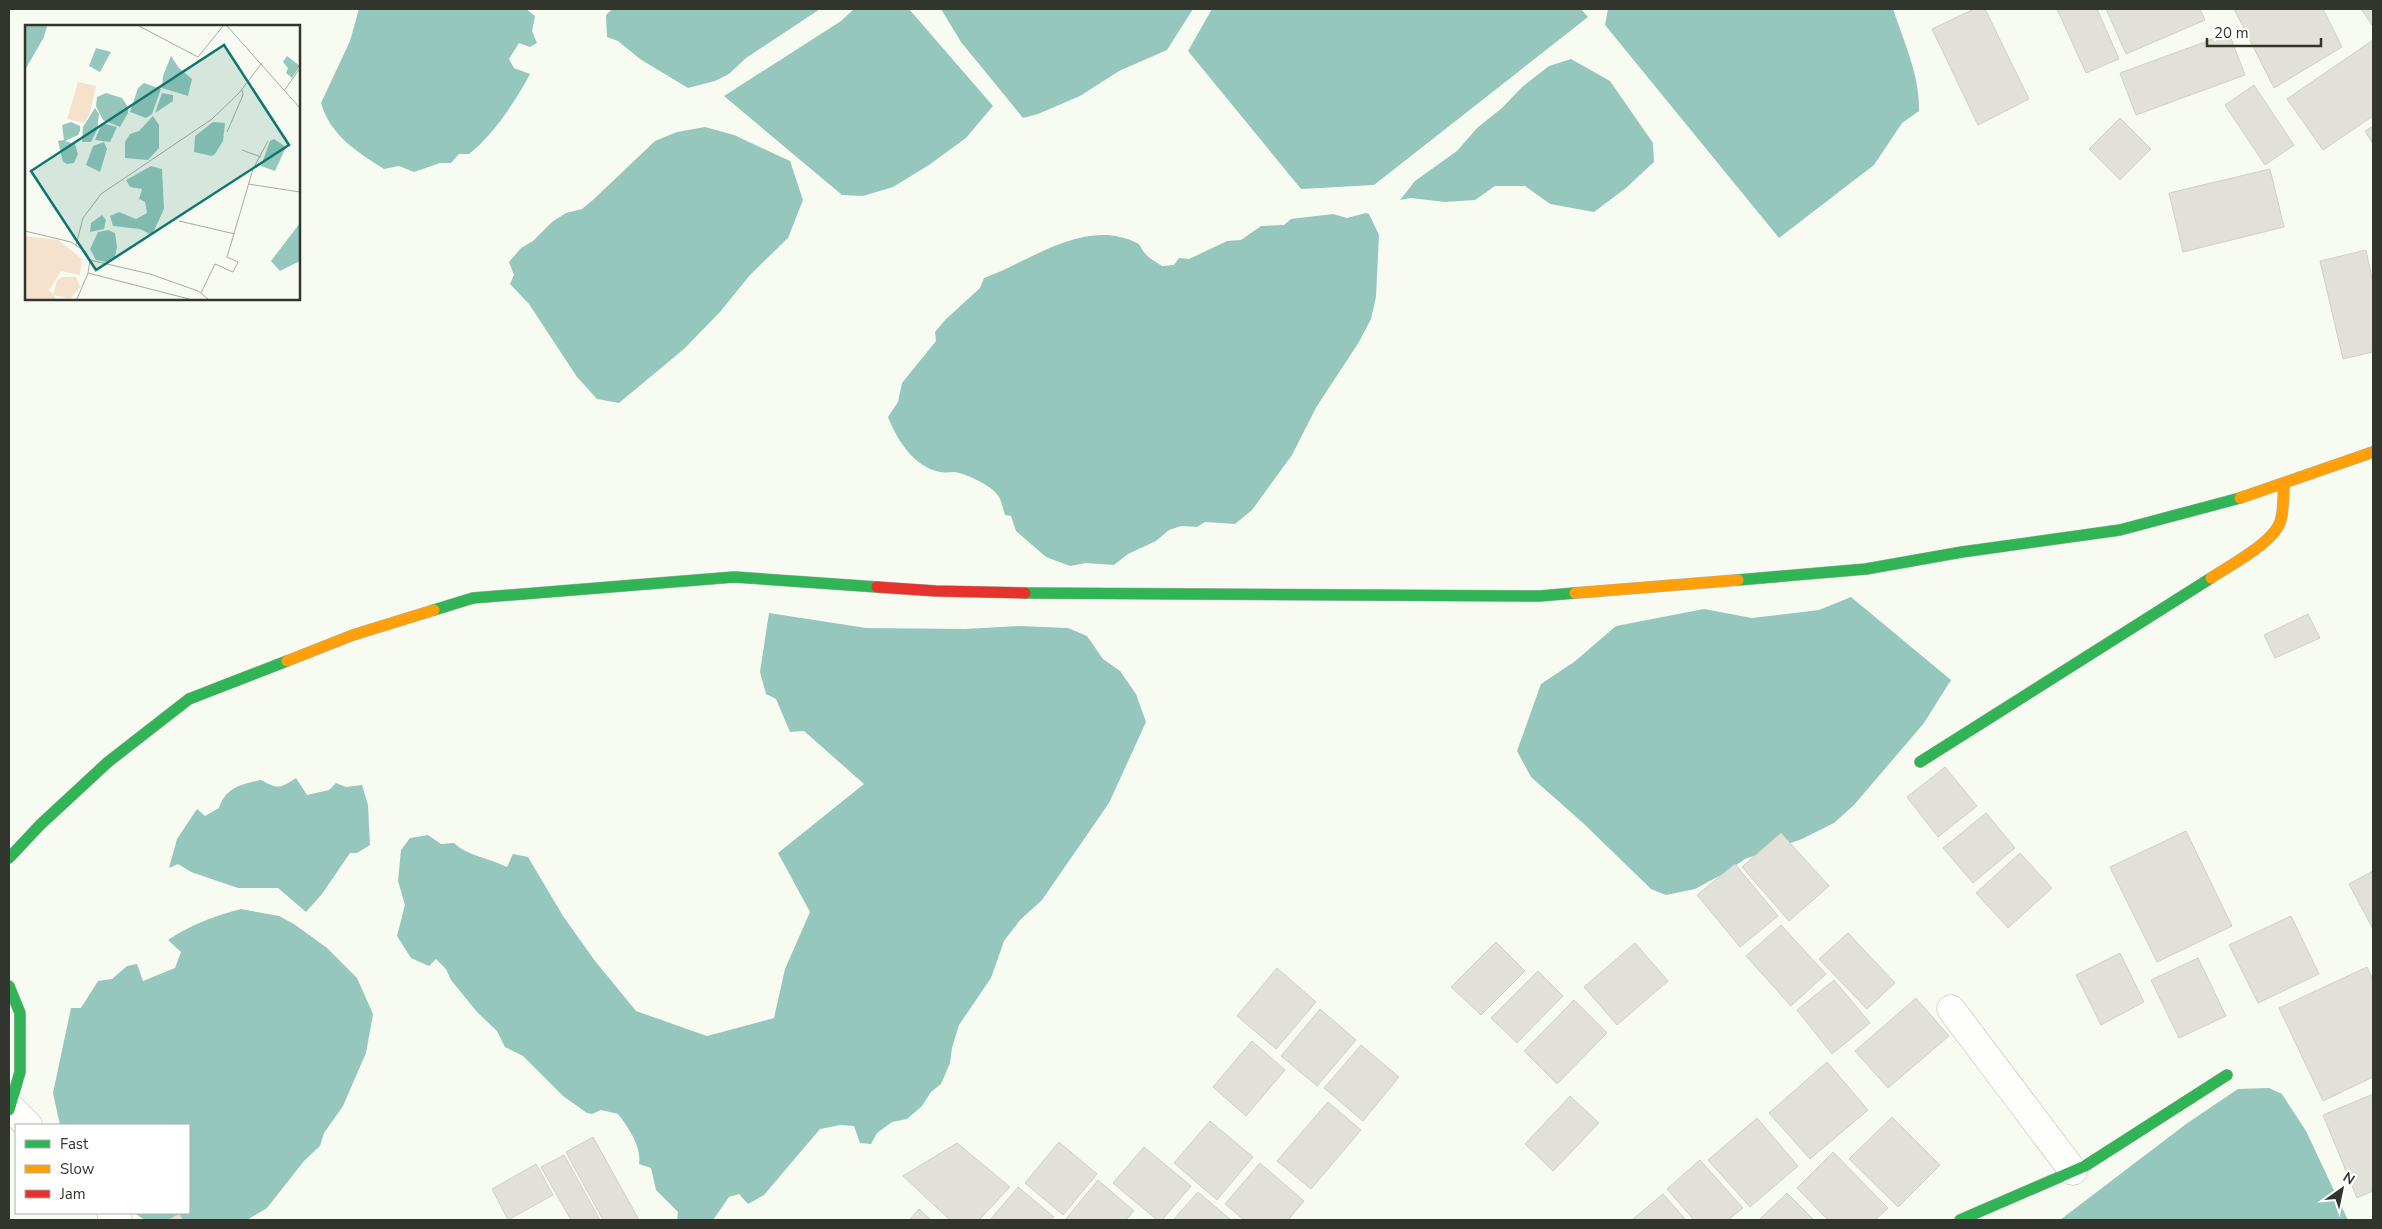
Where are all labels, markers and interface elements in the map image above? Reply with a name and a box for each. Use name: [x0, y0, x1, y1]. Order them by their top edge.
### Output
scale bar: [2207, 15, 2321, 47]
text: 20 m: [2214, 23, 2249, 43]
inset map: [25, 25, 300, 300]
legend: [15, 1124, 190, 1214]
text: Fast: [60, 1134, 89, 1154]
text: Slow: [60, 1159, 95, 1179]
north arrow: [2317, 1164, 2367, 1214]
text: N: [2339, 1168, 2358, 1189]
text: Jam: [59, 1184, 86, 1204]

